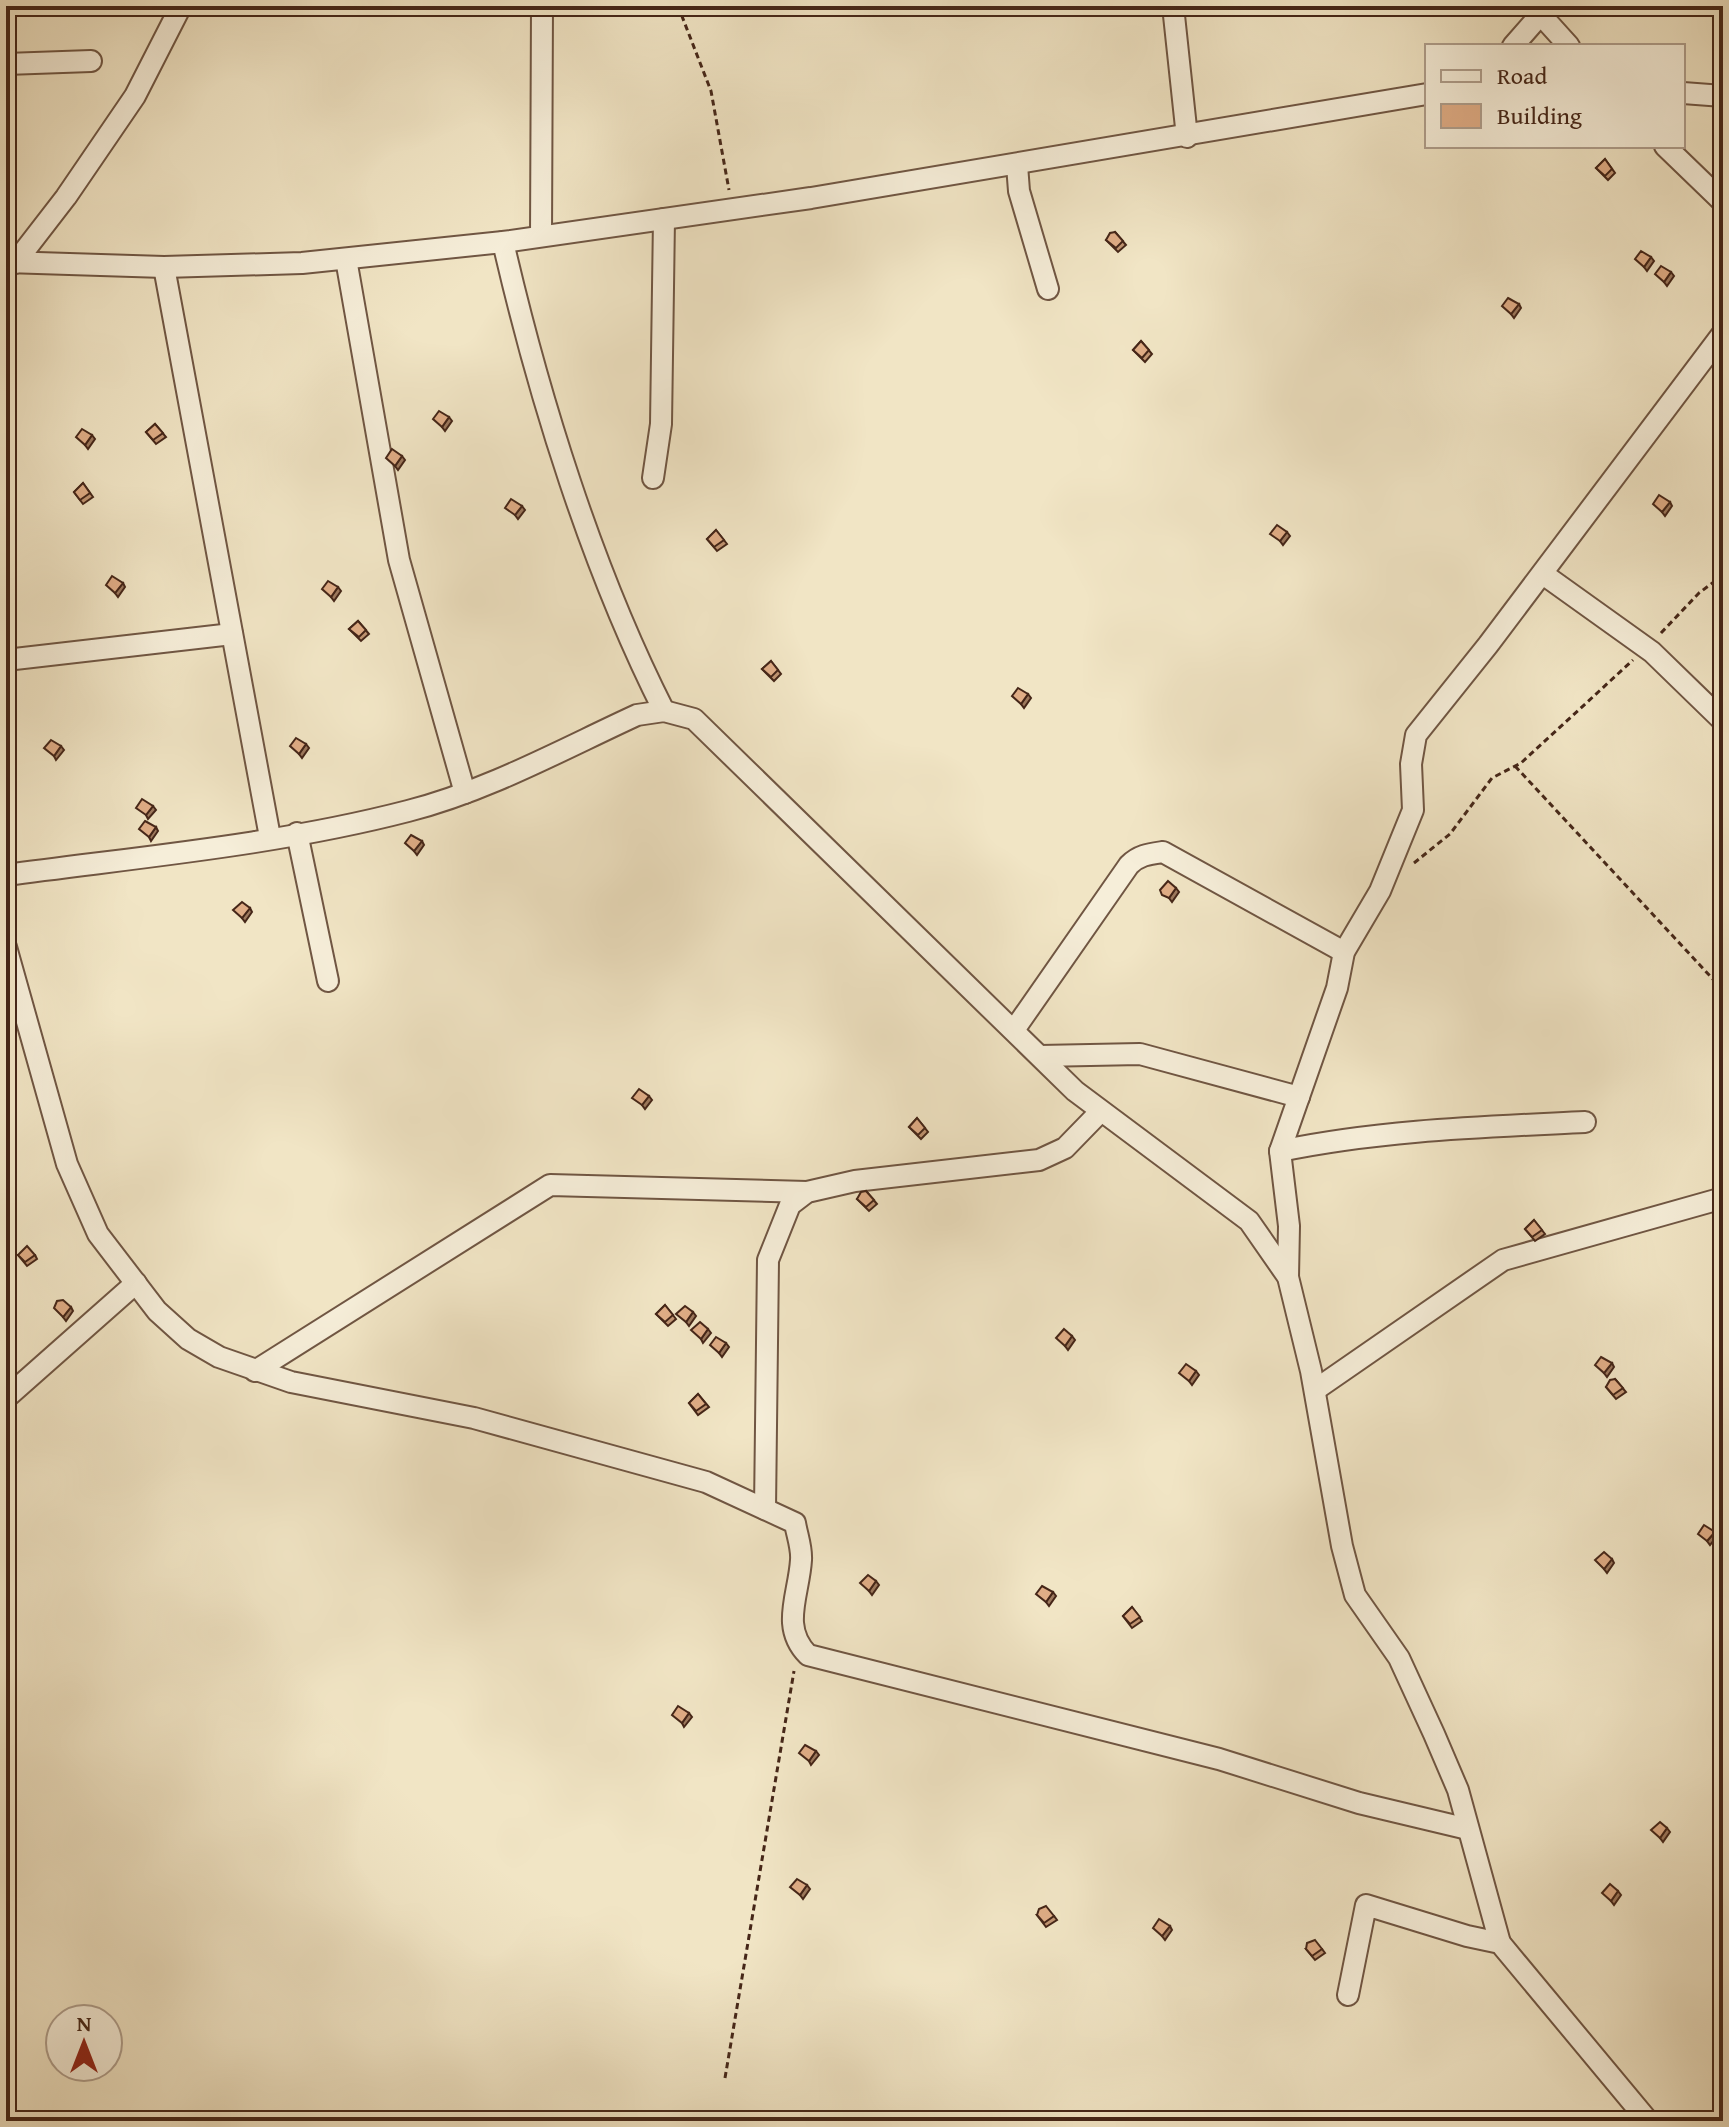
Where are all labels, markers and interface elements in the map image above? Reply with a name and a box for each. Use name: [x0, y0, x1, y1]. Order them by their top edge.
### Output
legend: [1425, 44, 1685, 148]
text: Road: [1497, 58, 1547, 93]
text: Building: [1497, 98, 1582, 133]
north arrow: [44, 2003, 124, 2083]
text: N: [77, 2007, 92, 2039]

